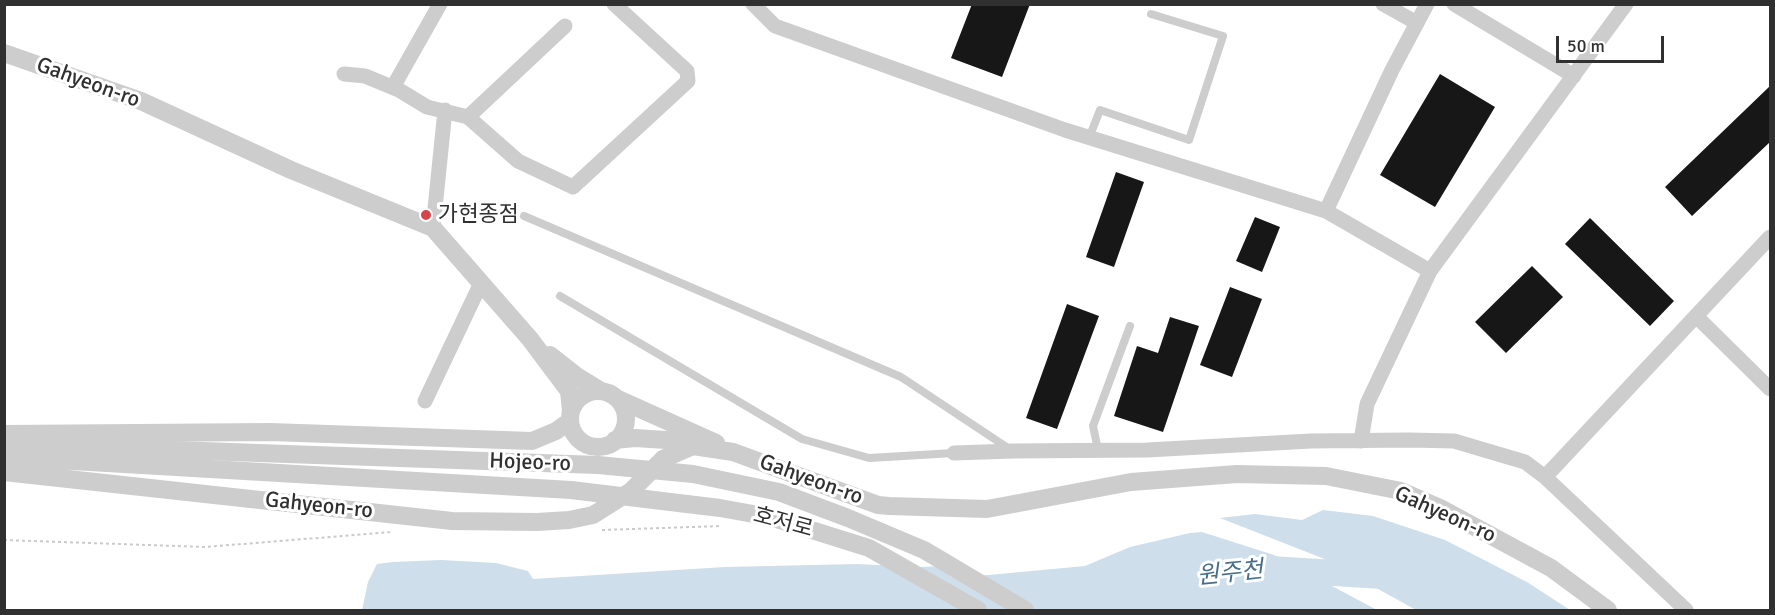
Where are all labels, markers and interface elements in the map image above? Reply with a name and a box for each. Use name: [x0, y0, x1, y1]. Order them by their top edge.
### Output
scale bar: [1559, 24, 1667, 62]
text: 50 m: [1567, 35, 1605, 57]
street label: Gahyeon-ro: [33, 52, 143, 114]
place label: 가현종점: [438, 202, 519, 228]
marker: 가현종점: [419, 208, 433, 222]
street label: Hojeo-ro: [489, 448, 571, 478]
street label: Gahyeon-ro: [756, 449, 866, 511]
street label: Gahyeon-ro: [1390, 481, 1500, 549]
street label: Gahyeon-ro: [264, 487, 374, 525]
street label: 호저로: [750, 502, 816, 544]
water label: 원주천: [1196, 556, 1264, 592]

